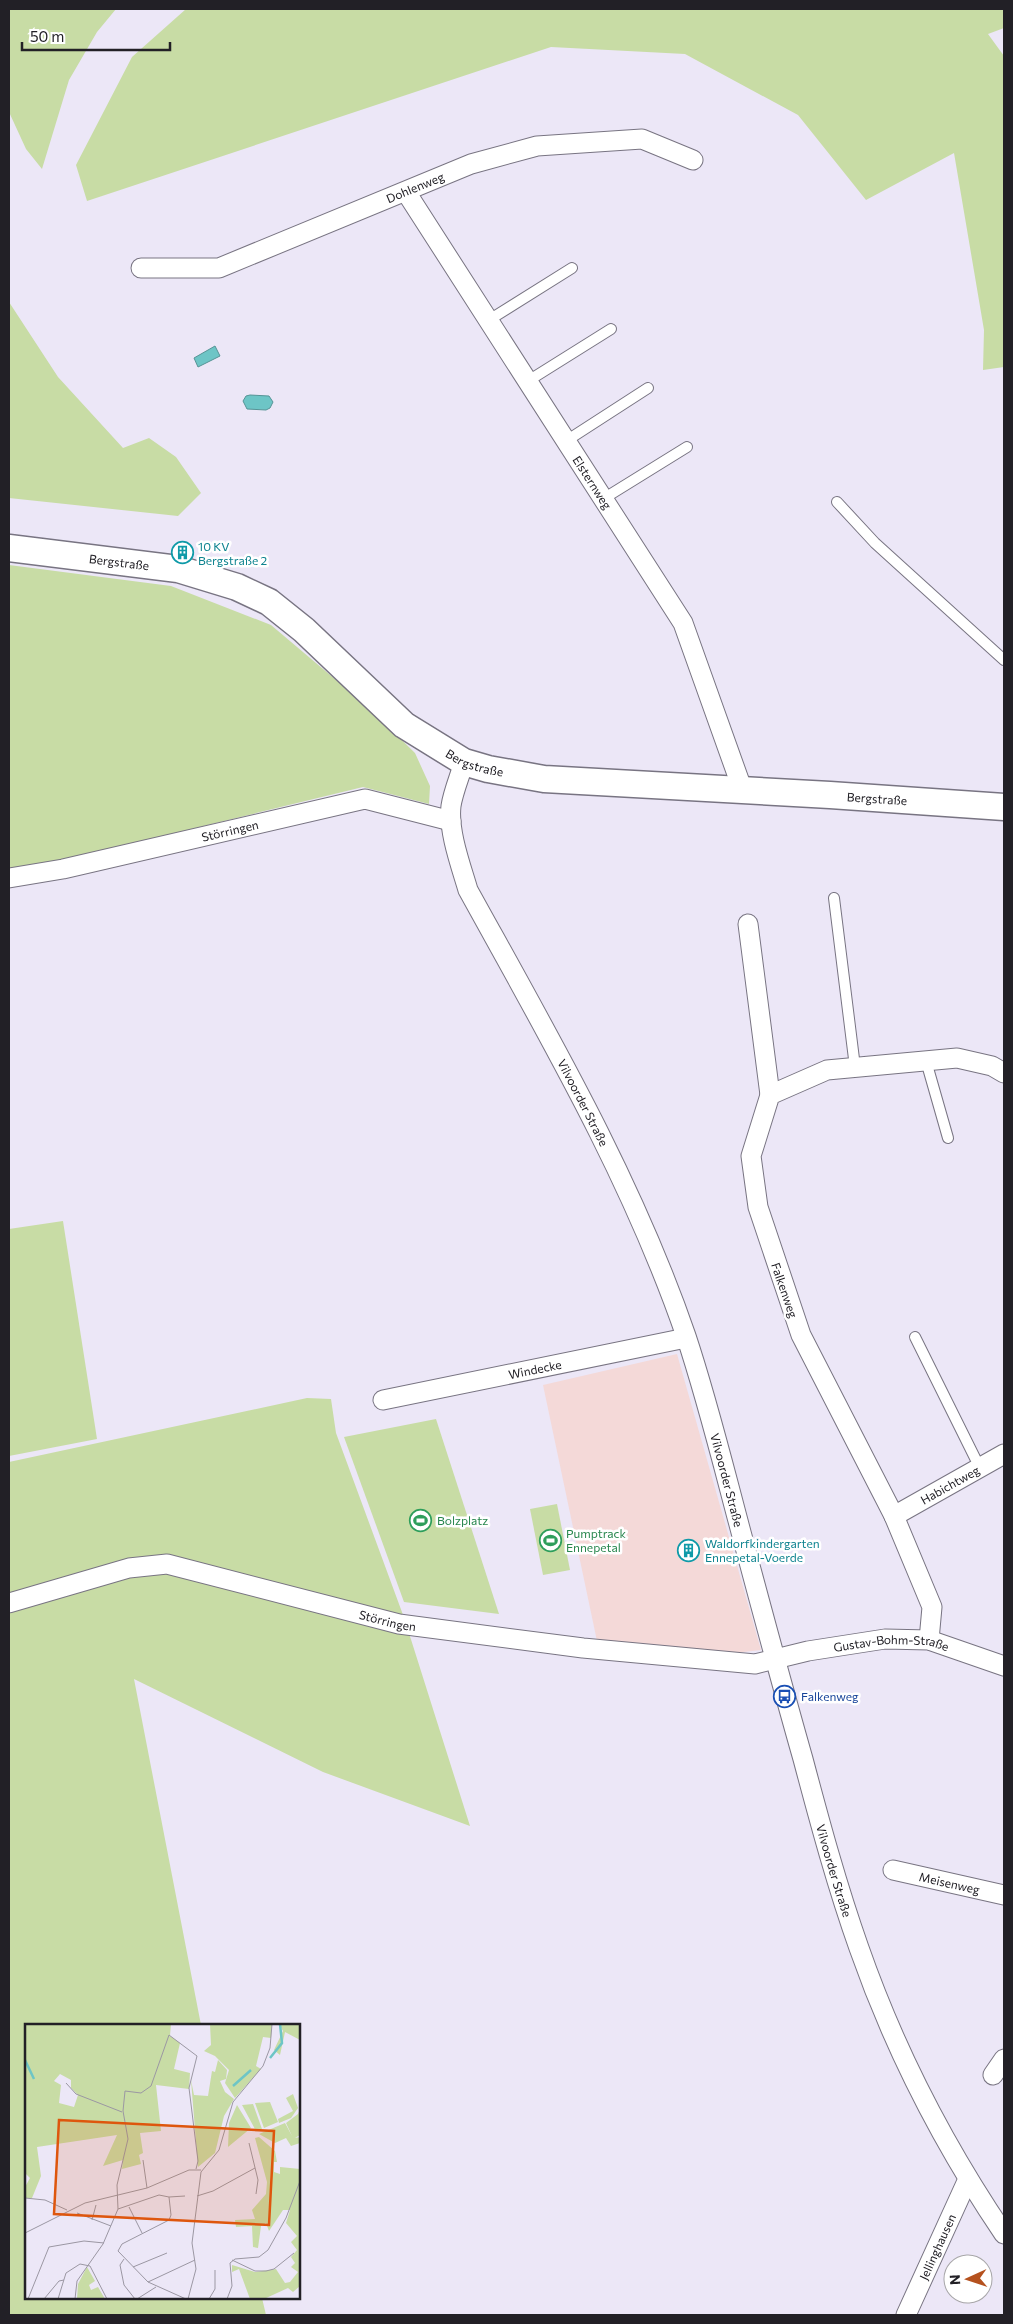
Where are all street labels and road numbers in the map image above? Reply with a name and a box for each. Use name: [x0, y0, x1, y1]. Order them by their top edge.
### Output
street label: Dohlenweg: [384, 169, 446, 205]
street label: Elsternweg: [570, 453, 615, 512]
street label: Bergstraße: [88, 551, 150, 572]
street label: Bergstraße: [444, 746, 505, 779]
street label: Bergstraße: [846, 789, 908, 807]
street label: Störringen: [200, 817, 260, 844]
street label: Vilvoorder Straße: [555, 1057, 612, 1148]
street label: Falkenweg: [769, 1261, 801, 1320]
street label: Windecke: [507, 1357, 563, 1381]
street label: Vilvoorder Straße: [708, 1432, 746, 1528]
street label: Habichtweg: [918, 1462, 982, 1507]
street label: Störringen: [358, 1607, 417, 1633]
street label: Gustav-Bohm-Straße: [832, 1632, 951, 1654]
street label: Vilvoorder Straße: [814, 1823, 855, 1919]
street label: Meisenweg: [918, 1869, 982, 1896]
street label: Jellinghausen: [916, 2212, 958, 2282]

